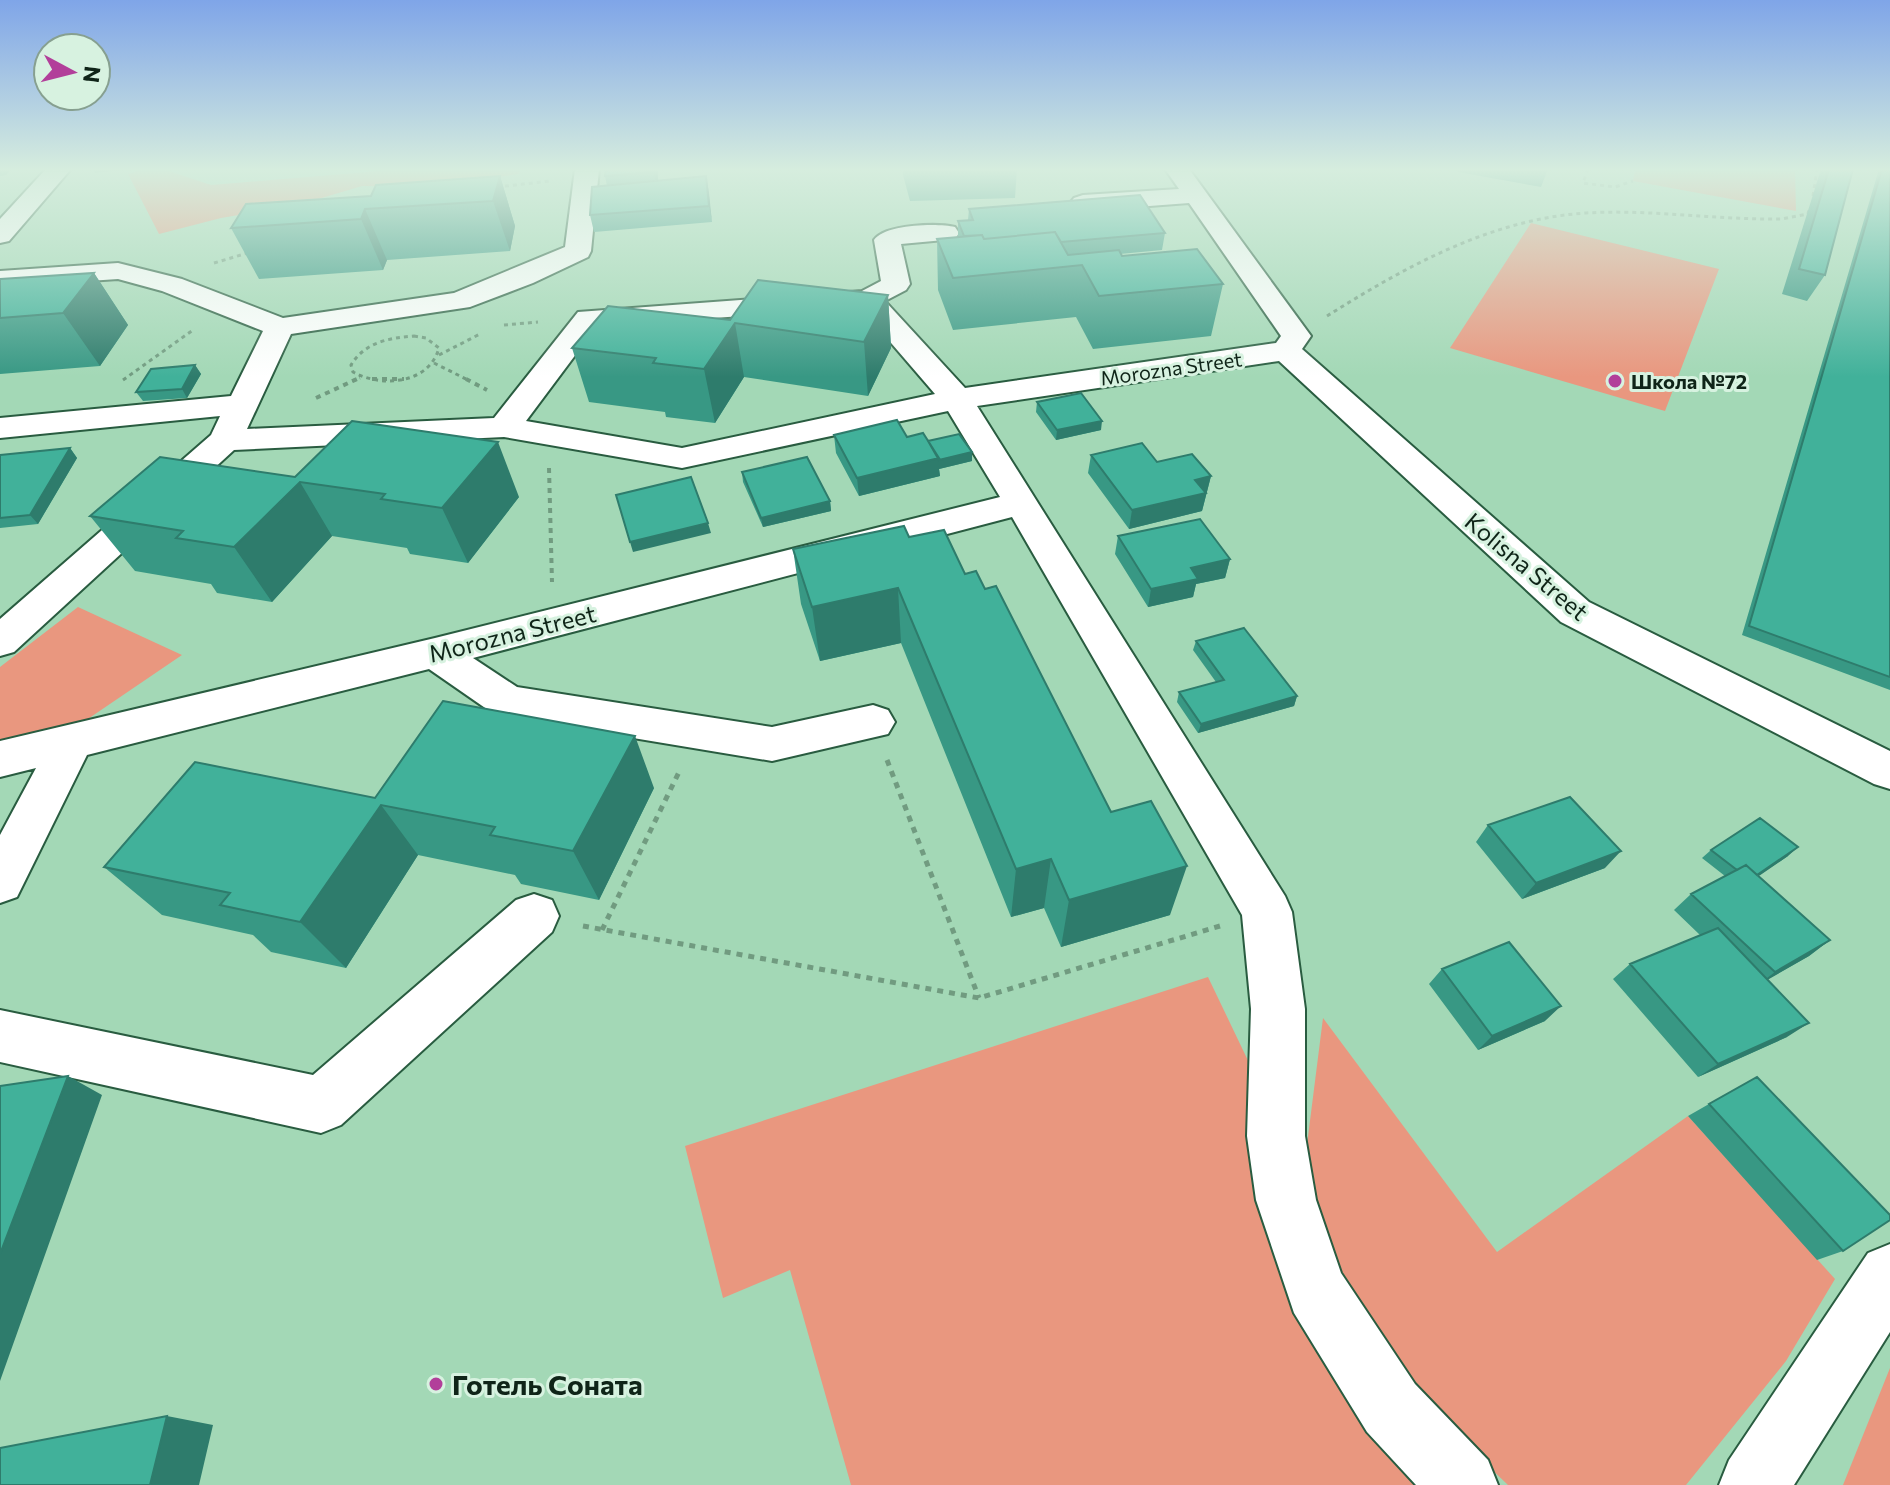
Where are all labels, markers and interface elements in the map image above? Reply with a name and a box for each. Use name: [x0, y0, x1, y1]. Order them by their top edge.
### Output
north arrow: [32, 32, 112, 112]
text: N: [78, 65, 107, 84]
street label: Morozna Street: [1099, 346, 1243, 390]
place label: Школа №72: [1631, 369, 1747, 393]
marker: Школа №72: [1606, 372, 1624, 390]
street label: Kolisna Street: [1460, 506, 1594, 626]
street label: Morozna Street: [425, 598, 599, 668]
place label: Готель Соната: [452, 1367, 643, 1401]
marker: Готель Соната: [427, 1375, 445, 1393]

